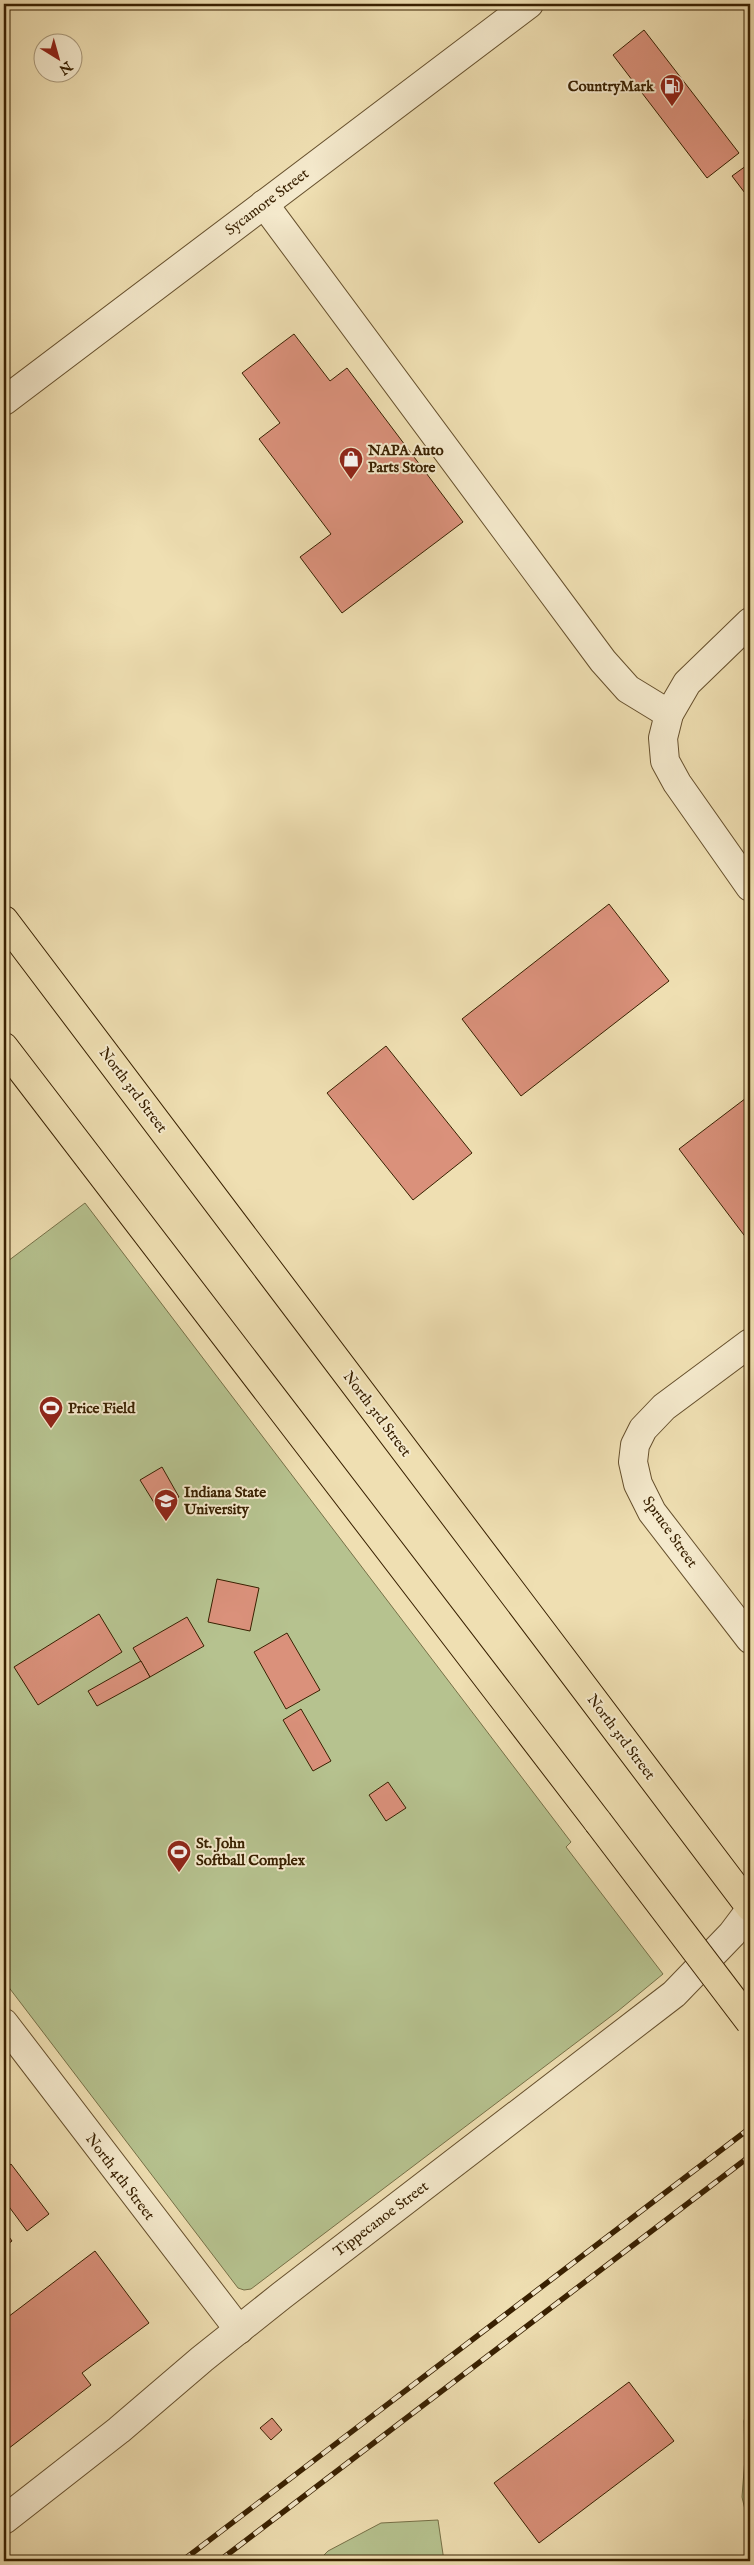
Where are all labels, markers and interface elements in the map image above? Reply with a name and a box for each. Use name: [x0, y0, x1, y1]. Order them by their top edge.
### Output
north arrow: [32, 32, 82, 82]
text: N: [55, 56, 76, 78]
fuel station icon: CountryMark: [659, 73, 685, 107]
place label: CountryMark: [568, 77, 655, 96]
street label: Sycamore Street: [221, 164, 313, 240]
place label: NAPA Auto Parts Store: [367, 441, 444, 477]
shop icon: NAPA Auto Parts Store: [338, 446, 364, 480]
street label: North 3rd Street: [95, 1043, 171, 1137]
street label: North 3rd Street: [339, 1367, 415, 1461]
sports icon: Price Field: [38, 1395, 64, 1429]
place label: Price Field: [68, 1399, 136, 1418]
place label: Indiana State University: [183, 1483, 266, 1519]
school or university icon: Indiana State University: [153, 1488, 179, 1522]
street label: Spruce Street: [638, 1493, 702, 1571]
street label: North 3rd Street: [583, 1690, 659, 1784]
place label: St. John Softball Complex: [196, 1834, 306, 1870]
sports icon: St. John Softball Complex: [166, 1839, 192, 1873]
street label: North 4th Street: [81, 2130, 159, 2224]
street label: Tippecanoe Street: [330, 2177, 432, 2261]

